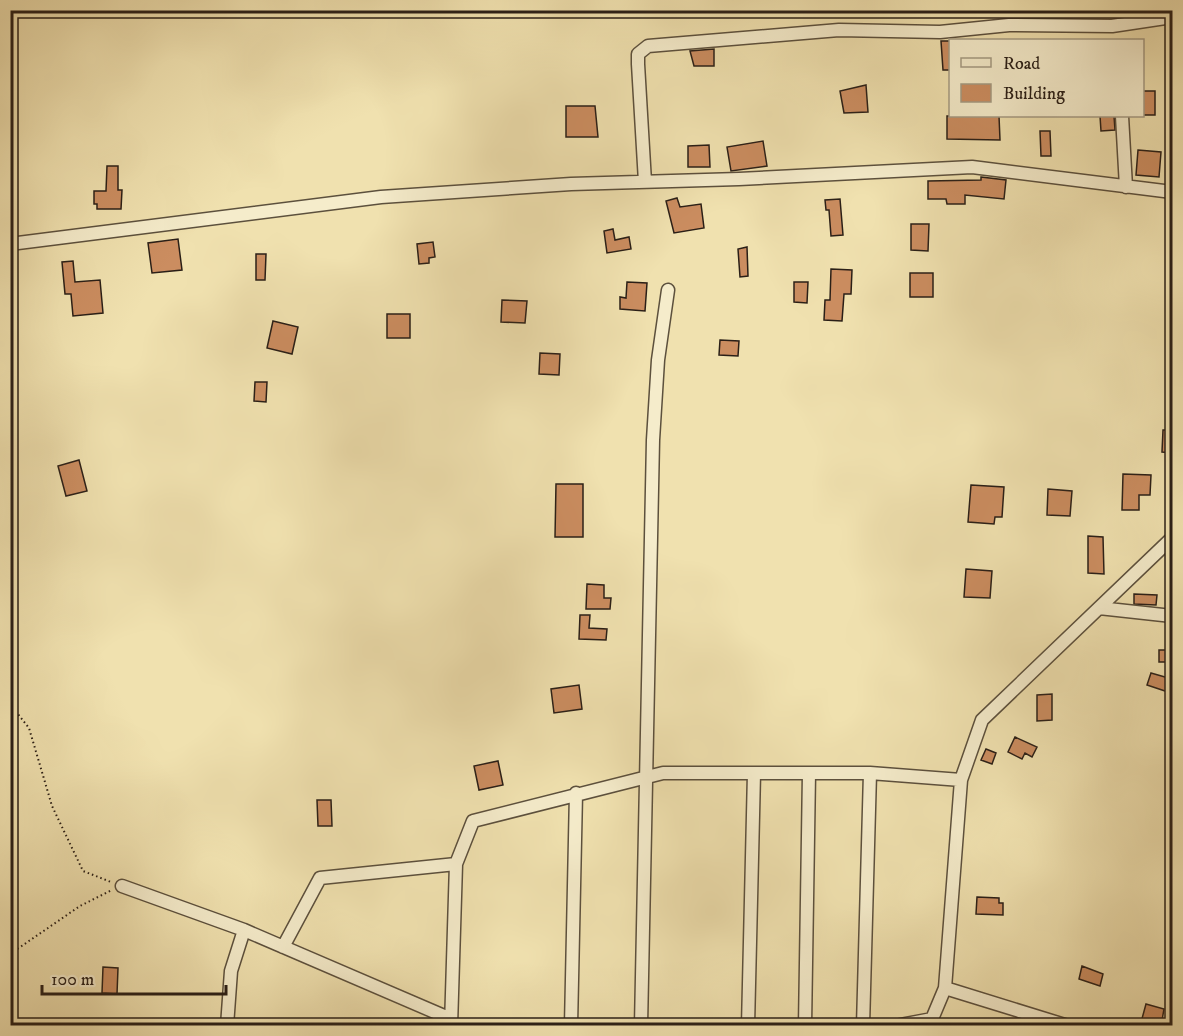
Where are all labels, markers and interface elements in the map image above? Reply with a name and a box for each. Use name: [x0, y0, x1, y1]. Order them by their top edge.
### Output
legend: [949, 39, 1144, 117]
text: Road: [1003, 53, 1040, 75]
text: Building: [1003, 83, 1065, 105]
scale bar: [42, 958, 226, 996]
text: 100 m: [51, 969, 94, 991]

